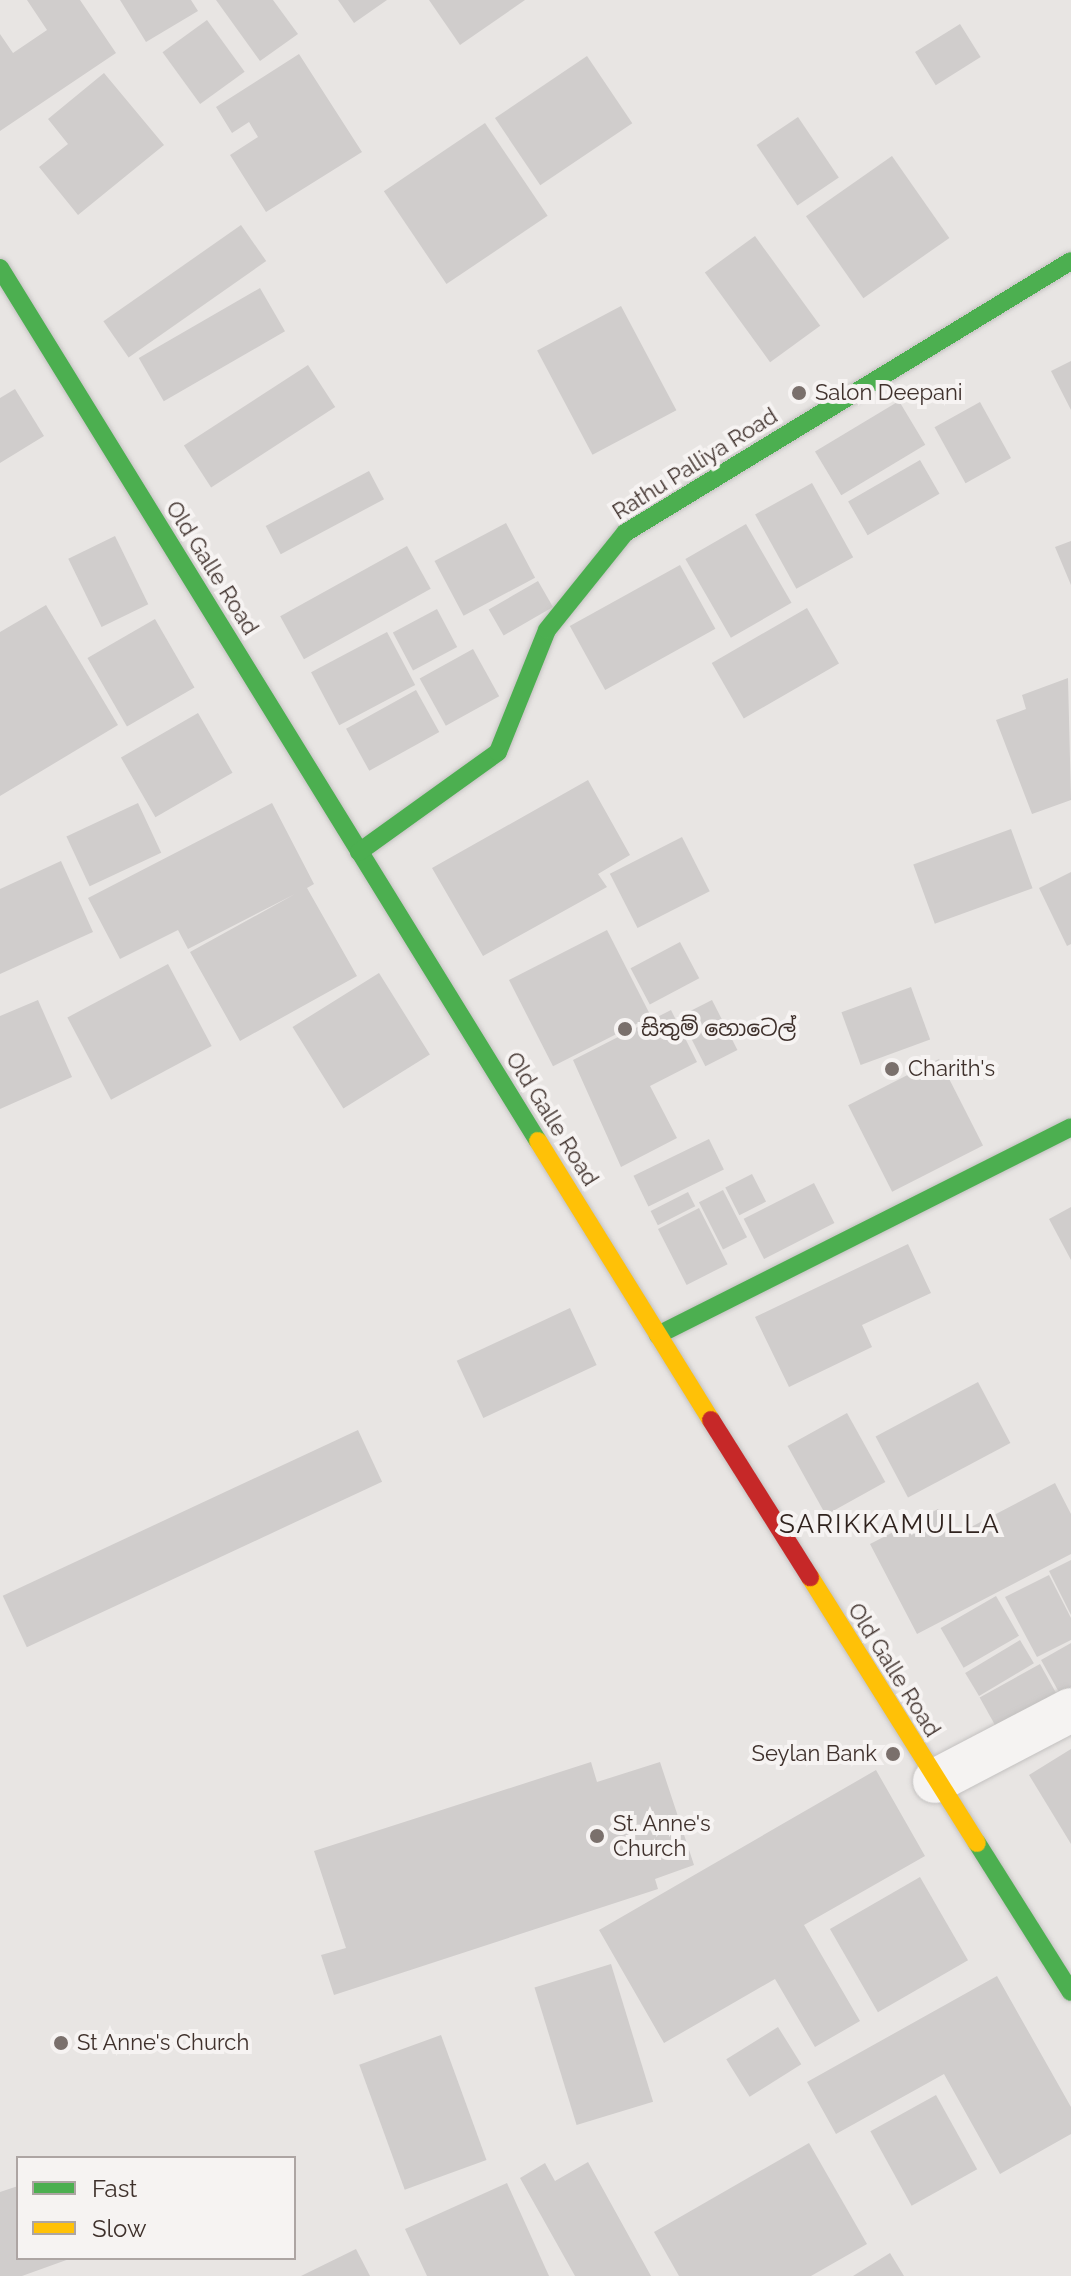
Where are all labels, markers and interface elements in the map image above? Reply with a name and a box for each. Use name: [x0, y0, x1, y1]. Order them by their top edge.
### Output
place label: Salon Deepani: [815, 380, 963, 406]
marker: Salon Deepani: [790, 384, 808, 402]
street label: Rathu Palliya Road: [608, 403, 782, 525]
street label: Old Galle Road: [160, 496, 264, 640]
place label: සිතුම් හොටෙල්: [641, 1016, 796, 1042]
marker: සිතුම් හොටෙල්: [616, 1020, 634, 1038]
street label: Old Galle Road: [500, 1047, 604, 1191]
place label: Charith's: [908, 1056, 995, 1082]
marker: Charith's: [883, 1060, 901, 1078]
district label: SARIKKAMULLA: [779, 1509, 1001, 1541]
street label: Old Galle Road: [842, 1598, 946, 1742]
place label: Seylan Bank: [752, 1741, 877, 1767]
marker: Seylan Bank: [884, 1745, 902, 1763]
place label: St. Anne's Church: [613, 1810, 711, 1862]
marker: St. Anne's Church: [588, 1827, 606, 1845]
place label: St Anne's Church: [77, 2030, 250, 2056]
marker: St Anne's Church: [52, 2034, 70, 2052]
legend: [16, 2156, 296, 2260]
text: Fast: [92, 2174, 137, 2203]
text: Slow: [92, 2214, 146, 2243]

